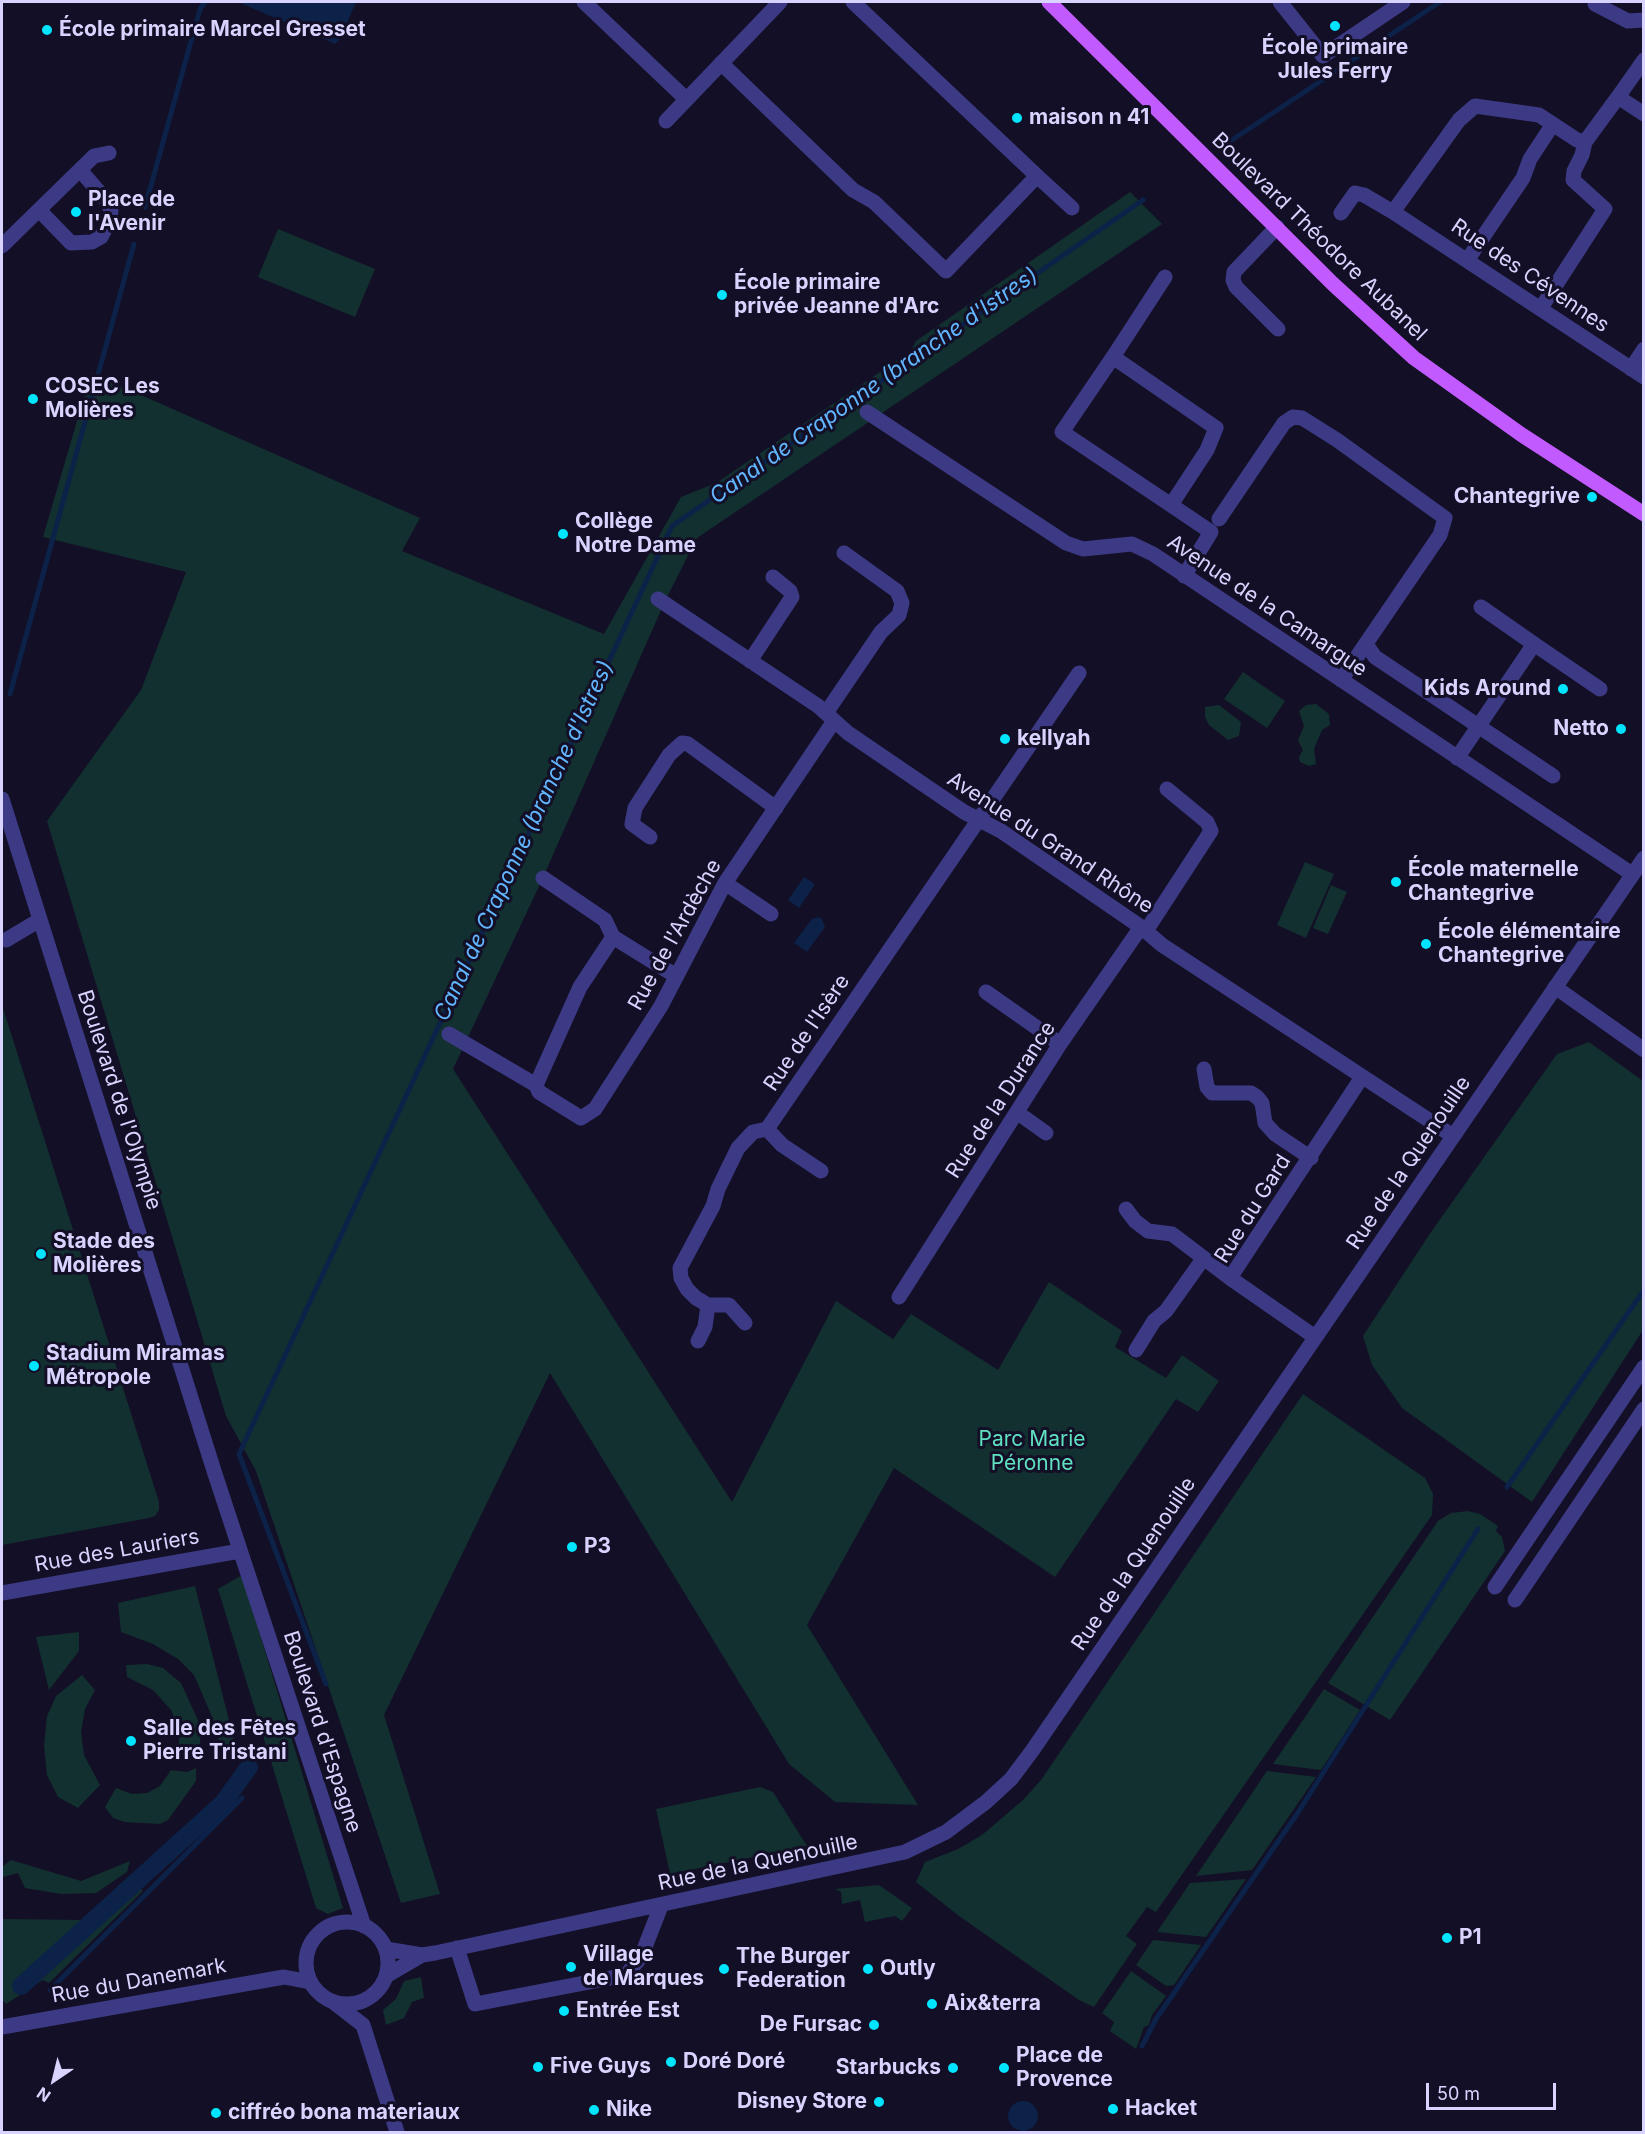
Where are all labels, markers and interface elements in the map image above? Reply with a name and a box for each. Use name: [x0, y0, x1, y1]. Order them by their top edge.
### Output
place label: École primaire Marcel Gresset: [59, 17, 366, 43]
marker: École primaire Jules Ferry: [1328, 19, 1342, 33]
marker: École primaire Marcel Gresset: [40, 23, 54, 37]
place label: École primaire Jules Ferry: [1262, 35, 1408, 85]
place label: maison n 41: [1029, 105, 1149, 131]
marker: maison n 41: [1010, 111, 1024, 125]
street label: Boulevard Théodore Aubanel: [1206, 128, 1432, 346]
place label: Place de l'Avenir: [88, 187, 175, 237]
marker: Place de l'Avenir: [69, 205, 83, 219]
street label: Rue des Cévennes: [1446, 214, 1614, 338]
water label: Canal de Craponne (branche d'Istres): [705, 262, 1043, 510]
place label: École primaire privée Jeanne d'Arc: [734, 270, 939, 320]
marker: École primaire privée Jeanne d'Arc: [715, 288, 729, 302]
place label: COSEC Les Molières: [45, 374, 160, 424]
marker: COSEC Les Molières: [26, 392, 40, 406]
place label: Chantegrive: [1454, 484, 1580, 510]
marker: Chantegrive: [1585, 490, 1599, 504]
place label: Collège Notre Dame: [575, 509, 696, 559]
marker: Collège Notre Dame: [556, 527, 570, 541]
street label: Avenue de la Camargue: [1162, 530, 1372, 682]
water label: Canal de Craponne (branche d'Istres): [429, 657, 619, 1025]
place label: Kids Around: [1424, 676, 1551, 702]
marker: Kids Around: [1556, 682, 1570, 696]
place label: Netto: [1553, 716, 1609, 742]
marker: Netto: [1614, 722, 1628, 736]
place label: kellyah: [1017, 726, 1091, 752]
marker: kellyah: [998, 732, 1012, 746]
street label: Avenue du Grand Rhône: [942, 767, 1158, 919]
street label: Rue de l'Ardèche: [623, 855, 727, 1015]
place label: École maternelle Chantegrive: [1408, 857, 1579, 907]
marker: École maternelle Chantegrive: [1389, 875, 1403, 889]
place label: École élémentaire Chantegrive: [1438, 919, 1621, 969]
marker: École élémentaire Chantegrive: [1419, 937, 1433, 951]
street label: Rue de l'Isère: [759, 970, 855, 1096]
street label: Boulevard de l'Olympie: [72, 987, 166, 1213]
street label: Rue de la Durance: [941, 1017, 1061, 1183]
street label: Rue de la Quenouille: [1342, 1072, 1476, 1254]
street label: Rue du Gard: [1210, 1150, 1296, 1268]
place label: Stade des Molières: [53, 1229, 155, 1279]
marker: Stade des Molières: [34, 1247, 48, 1261]
place label: Stadium Miramas Métropole: [46, 1341, 225, 1391]
marker: Stadium Miramas Métropole: [27, 1359, 41, 1373]
park label: Parc Marie Péronne: [979, 1427, 1085, 1477]
street label: Rue de la Quenouille: [1067, 1473, 1201, 1655]
street label: Rue des Lauriers: [33, 1524, 201, 1578]
place label: P3: [584, 1534, 611, 1560]
marker: P3: [565, 1540, 579, 1554]
street label: Boulevard d'Espagne: [277, 1628, 367, 1836]
place label: Salle des Fêtes Pierre Tristani: [143, 1716, 296, 1766]
marker: Salle des Fêtes Pierre Tristani: [124, 1734, 138, 1748]
street label: Rue de la Quenouille: [656, 1830, 860, 1896]
place label: P1: [1459, 1925, 1482, 1951]
marker: P1: [1440, 1931, 1454, 1945]
place label: Village de Marques: [583, 1942, 704, 1992]
place label: The Burger Federation: [736, 1944, 850, 1994]
street label: Rue du Danemark: [50, 1953, 228, 2009]
place label: Outly: [880, 1956, 936, 1982]
marker: Village de Marques: [564, 1960, 578, 1974]
marker: The Burger Federation: [717, 1962, 731, 1976]
marker: Outly: [861, 1962, 875, 1976]
place label: Aix&terra: [944, 1991, 1041, 2017]
marker: Aix&terra: [925, 1997, 939, 2011]
place label: Entrée Est: [576, 1998, 680, 2024]
marker: Entrée Est: [557, 2004, 571, 2018]
place label: De Fursac: [760, 2012, 862, 2038]
marker: De Fursac: [867, 2018, 881, 2032]
place label: Place de Provence: [1016, 2043, 1113, 2093]
place label: Doré Doré: [683, 2049, 785, 2075]
north arrow: [24, 2050, 84, 2110]
place label: Five Guys: [550, 2054, 651, 2080]
marker: Doré Doré: [664, 2055, 678, 2069]
place label: Starbucks: [836, 2055, 941, 2081]
marker: Five Guys: [531, 2060, 545, 2074]
marker: Starbucks: [946, 2061, 960, 2075]
marker: Place de Provence: [997, 2061, 1011, 2075]
scale bar: [1429, 2071, 1560, 2109]
text: N: [33, 2083, 54, 2106]
text: 50 m: [1437, 2083, 1480, 2104]
place label: Disney Store: [737, 2089, 867, 2115]
marker: Disney Store: [872, 2095, 886, 2109]
place label: Hacket: [1125, 2096, 1197, 2122]
place label: Nike: [606, 2097, 652, 2123]
place label: ciffréo bona materiaux: [228, 2100, 460, 2126]
marker: Hacket: [1106, 2102, 1120, 2116]
marker: Nike: [587, 2103, 601, 2117]
marker: ciffréo bona materiaux: [209, 2106, 223, 2120]

